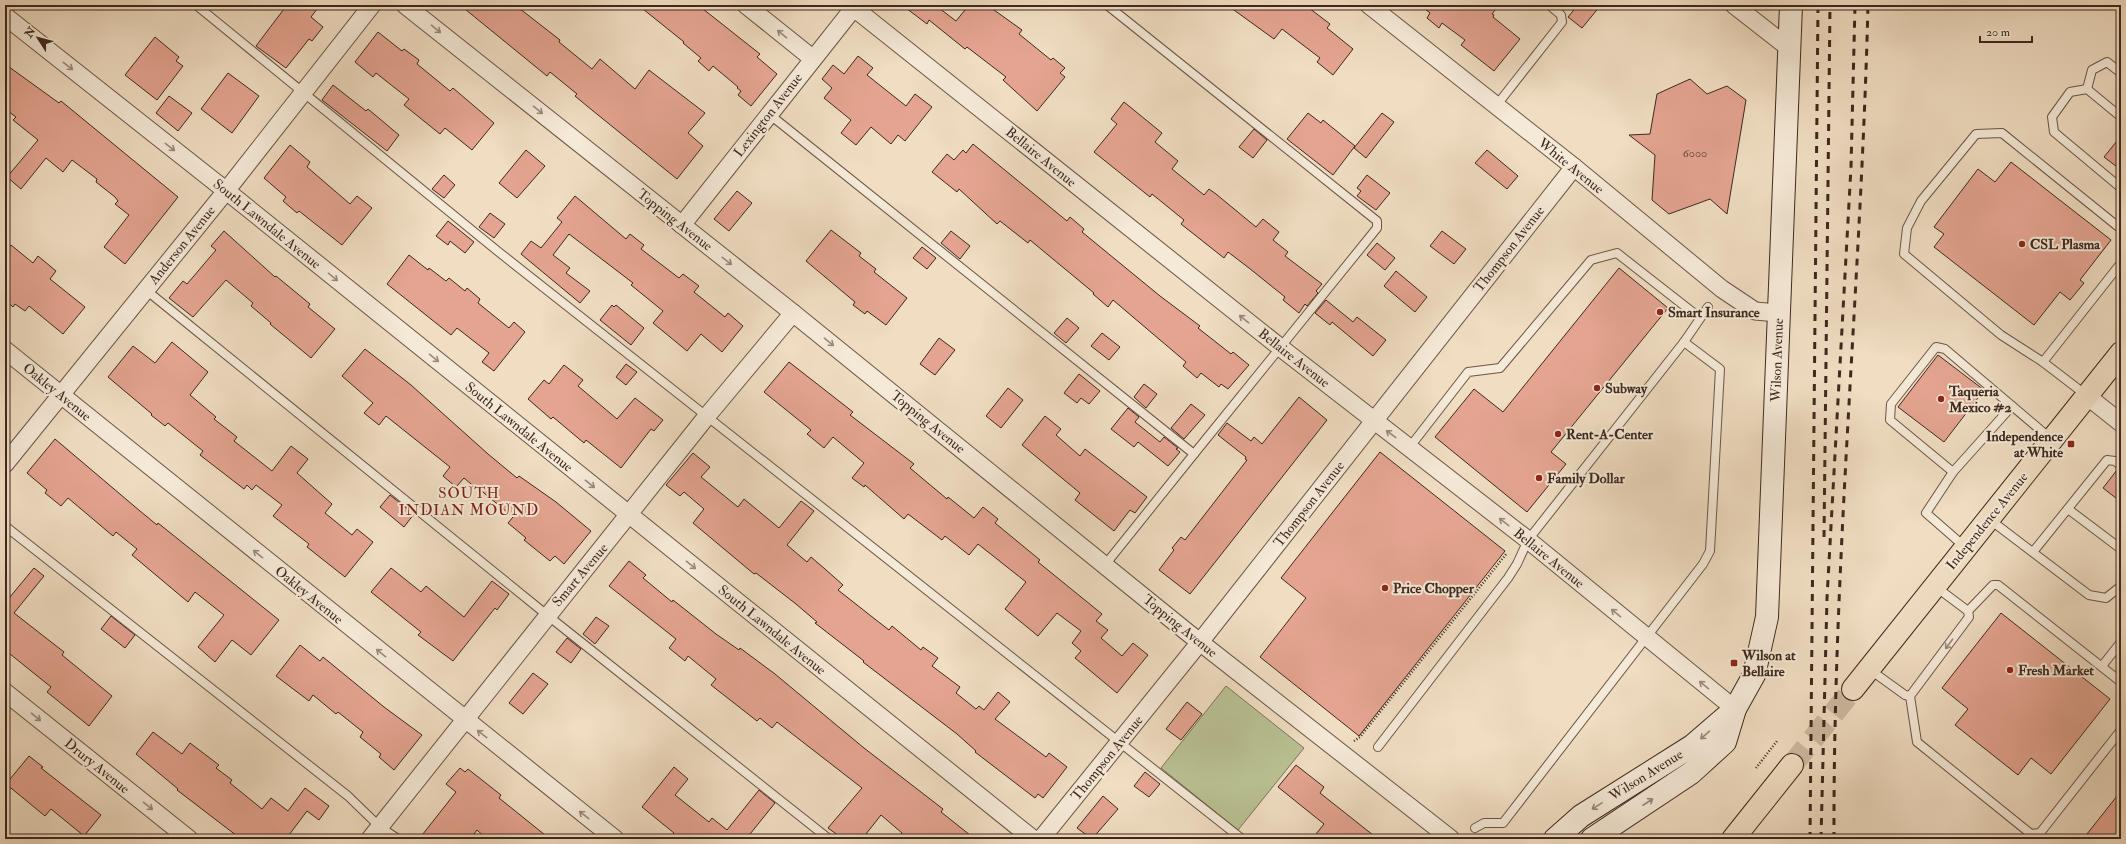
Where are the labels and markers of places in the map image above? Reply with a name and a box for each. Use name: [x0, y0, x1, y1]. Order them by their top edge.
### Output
place label: CSL Plasma: [2030, 236, 2101, 253]
marker: CSL Plasma: [2017, 239, 2027, 249]
place label: Smart Insurance: [1668, 304, 1760, 321]
marker: Smart Insurance: [1655, 307, 1665, 317]
place label: Subway: [1605, 380, 1648, 398]
marker: Subway: [1592, 383, 1602, 393]
place label: Taqueria Mexico #2: [1948, 383, 2012, 416]
marker: Taqueria Mexico #2: [1936, 394, 1946, 404]
place label: Rent-A-Center: [1566, 426, 1654, 443]
place label: Independence at White: [1986, 428, 2063, 461]
marker: Rent-A-Center: [1553, 429, 1563, 439]
marker: Independence at White: [2066, 439, 2076, 449]
place label: Family Dollar: [1547, 470, 1625, 488]
marker: Family Dollar: [1534, 473, 1544, 483]
place label: Price Chopper: [1393, 580, 1475, 598]
marker: Price Chopper: [1380, 583, 1390, 593]
place label: Wilson at Bellaire: [1741, 647, 1796, 680]
marker: Wilson at Bellaire: [1729, 658, 1739, 668]
place label: Fresh Market: [2018, 662, 2094, 679]
marker: Fresh Market: [2005, 665, 2015, 675]

